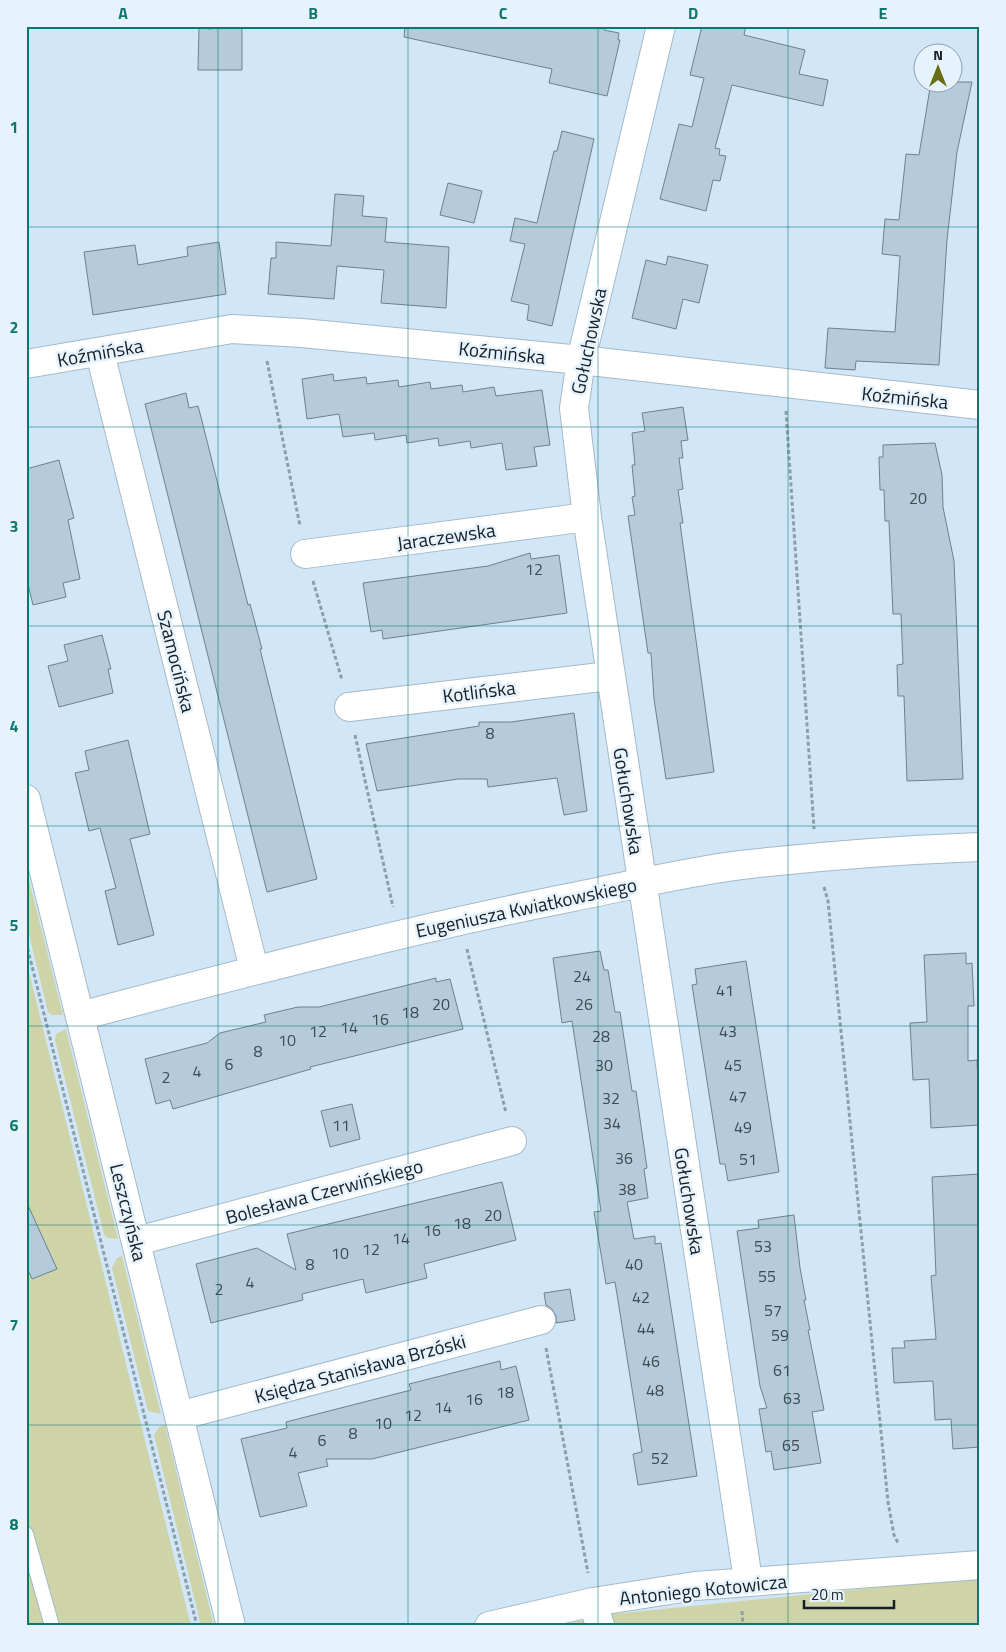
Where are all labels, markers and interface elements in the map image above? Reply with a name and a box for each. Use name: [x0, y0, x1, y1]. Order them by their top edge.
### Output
text: A: [118, 1, 128, 25]
text: B: [308, 1, 318, 25]
text: C: [499, 1, 508, 25]
text: D: [688, 1, 698, 25]
text: E: [879, 1, 888, 25]
north arrow: [914, 42, 964, 92]
text: N: [933, 44, 943, 65]
text: 1: [10, 115, 18, 139]
street label: Gołuchowska: [563, 285, 614, 397]
text: 2: [10, 315, 18, 339]
street label: Koźmińska: [55, 330, 146, 374]
street label: Koźmińska: [457, 333, 547, 371]
street label: Koźmińska: [860, 378, 950, 416]
house number: 20: [909, 486, 927, 510]
text: 3: [10, 514, 18, 538]
street label: Jaraczewska: [395, 515, 498, 557]
house number: 12: [525, 557, 543, 581]
street label: Szamocińska: [150, 607, 204, 716]
street label: Kotlińska: [441, 672, 518, 710]
text: 4: [10, 714, 19, 738]
house number: 8: [486, 721, 495, 745]
street label: Gołuchowska: [606, 745, 652, 857]
street label: Eugeniusza Kwiatkowskiego: [413, 869, 639, 945]
text: 5: [10, 913, 19, 937]
house number: 24: [573, 964, 591, 988]
house number: 41: [716, 978, 734, 1002]
house number: 20: [432, 992, 450, 1016]
house number: 26: [575, 992, 593, 1016]
house number: 18: [401, 1000, 419, 1024]
house number: 16: [371, 1007, 389, 1031]
house number: 14: [340, 1015, 358, 1039]
house number: 12: [309, 1019, 327, 1043]
house number: 43: [719, 1019, 737, 1043]
house number: 28: [592, 1024, 610, 1048]
house number: 10: [278, 1028, 296, 1052]
house number: 8: [254, 1039, 263, 1063]
house number: 6: [225, 1052, 234, 1076]
house number: 30: [595, 1053, 613, 1077]
house number: 45: [724, 1053, 742, 1077]
house number: 4: [193, 1059, 202, 1083]
house number: 2: [162, 1065, 170, 1089]
house number: 47: [729, 1084, 747, 1108]
house number: 32: [602, 1086, 620, 1110]
house number: 34: [603, 1111, 621, 1135]
text: 6: [10, 1113, 19, 1137]
house number: 11: [332, 1113, 350, 1137]
house number: 49: [734, 1115, 752, 1139]
street label: Gołuchowska: [667, 1145, 713, 1257]
house number: 36: [615, 1146, 633, 1170]
house number: 51: [739, 1147, 757, 1171]
street label: Bolesława Czerwińskiego: [222, 1151, 426, 1231]
street label: Leszczyńska: [103, 1160, 155, 1264]
house number: 38: [618, 1177, 636, 1201]
house number: 20: [484, 1203, 502, 1227]
house number: 18: [453, 1211, 471, 1235]
house number: 16: [423, 1218, 441, 1242]
house number: 14: [392, 1226, 410, 1250]
house number: 53: [754, 1234, 772, 1258]
house number: 12: [362, 1237, 380, 1261]
house number: 10: [331, 1241, 349, 1265]
house number: 8: [306, 1252, 315, 1276]
house number: 40: [625, 1252, 643, 1276]
house number: 55: [758, 1264, 776, 1288]
house number: 4: [246, 1270, 255, 1294]
house number: 2: [215, 1277, 223, 1301]
house number: 42: [632, 1285, 650, 1309]
house number: 57: [764, 1298, 782, 1322]
text: 7: [10, 1313, 18, 1337]
house number: 44: [637, 1316, 655, 1340]
house number: 59: [771, 1323, 789, 1347]
street label: Księdza Stanisława Brzóski: [251, 1326, 469, 1410]
house number: 46: [642, 1349, 660, 1373]
house number: 61: [773, 1358, 791, 1382]
house number: 48: [646, 1378, 664, 1402]
house number: 18: [496, 1380, 514, 1404]
house number: 63: [783, 1386, 801, 1410]
house number: 16: [465, 1387, 483, 1411]
house number: 14: [434, 1395, 452, 1419]
house number: 12: [404, 1403, 422, 1427]
house number: 10: [374, 1411, 392, 1435]
house number: 8: [349, 1421, 358, 1445]
house number: 6: [318, 1428, 327, 1452]
house number: 65: [782, 1433, 800, 1457]
house number: 4: [289, 1440, 298, 1464]
house number: 52: [651, 1446, 669, 1470]
text: 8: [10, 1512, 19, 1536]
street label: Antoniego Kotowicza: [618, 1566, 789, 1612]
scale bar: [804, 1577, 894, 1609]
text: 20 m: [811, 1583, 844, 1606]

